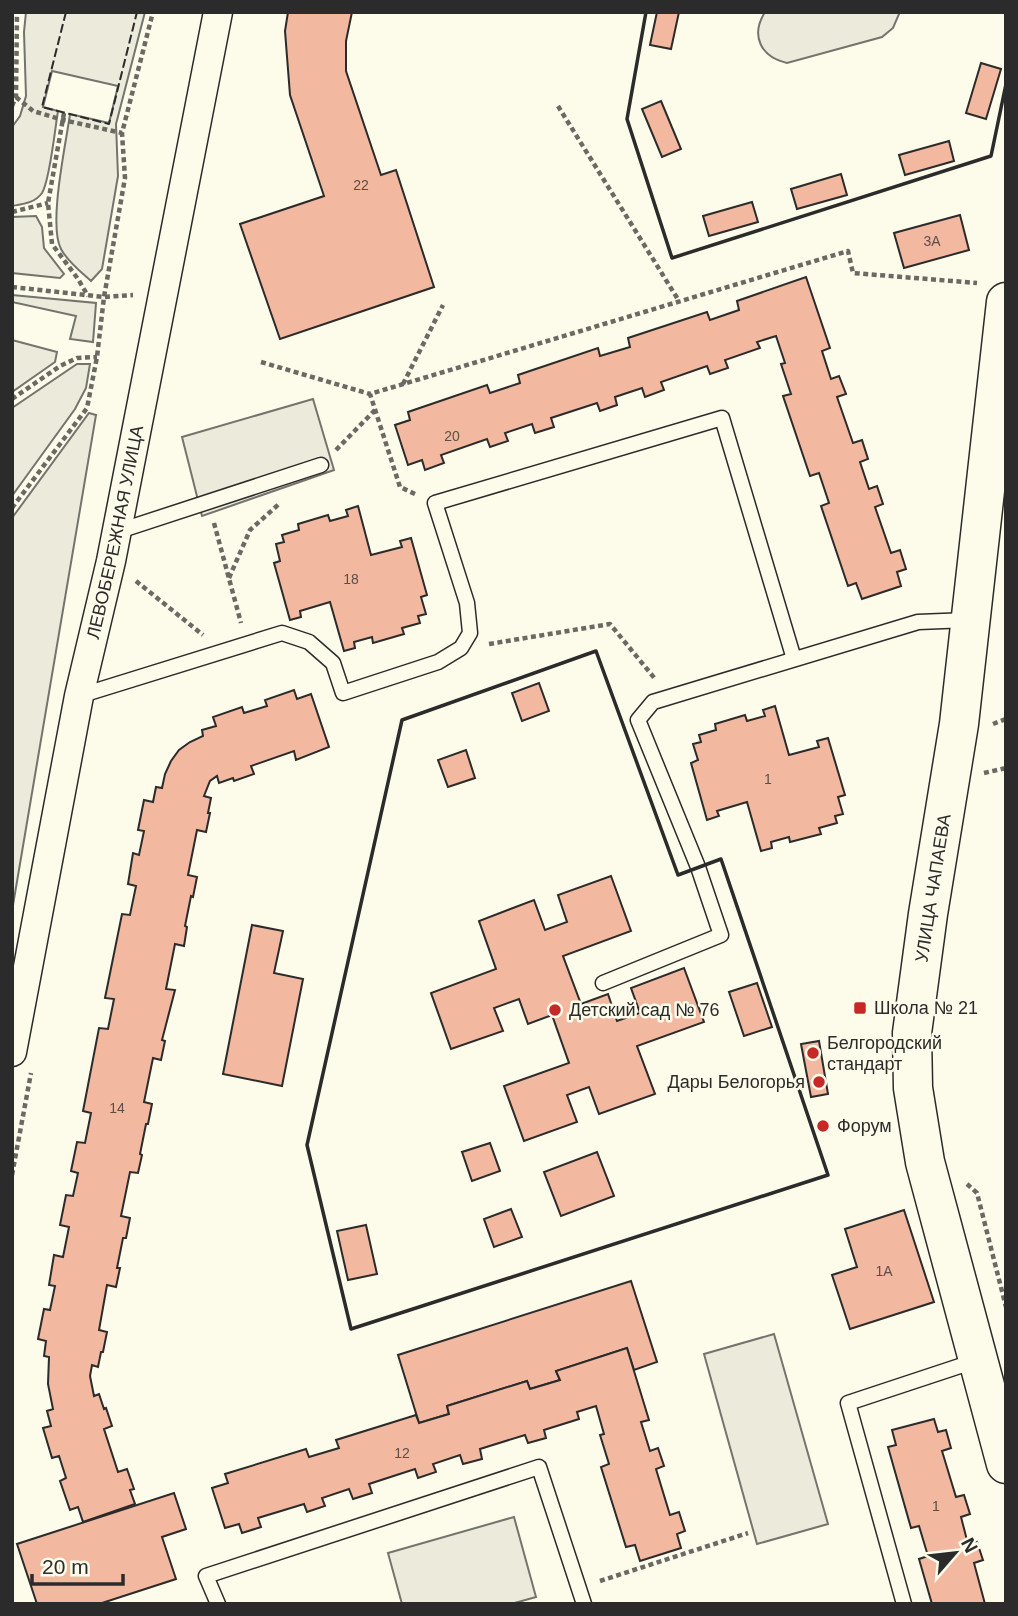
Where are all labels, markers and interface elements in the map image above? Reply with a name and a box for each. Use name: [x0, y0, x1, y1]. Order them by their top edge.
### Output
house number: 22: [353, 177, 369, 193]
house number: 3А: [923, 233, 941, 249]
street label: ЛЕВОБЕРЕЖНАЯ УЛИЦА: [83, 424, 147, 641]
house number: 20: [444, 428, 460, 444]
house number: 18: [343, 571, 359, 587]
house number: 1: [764, 771, 772, 787]
street label: УЛИЦА ЧАПАЕВА: [911, 812, 955, 964]
place label: Школа № 21: [874, 998, 978, 1018]
place label: Детский сад № 76: [569, 1000, 719, 1020]
marker: Школа № 21: [852, 1000, 868, 1016]
marker: Детский сад № 76: [547, 1002, 563, 1018]
place label: Белгородский стандарт: [827, 1033, 942, 1074]
marker: Белгородский стандарт: [805, 1045, 821, 1061]
place label: Дары Белогорья: [668, 1072, 805, 1092]
marker: Дары Белогорья: [811, 1074, 827, 1090]
house number: 14: [109, 1100, 125, 1116]
place label: Форум: [837, 1116, 892, 1136]
marker: Форум: [815, 1118, 831, 1134]
house number: 1А: [875, 1263, 893, 1279]
house number: 12: [394, 1445, 410, 1461]
house number: 1: [932, 1498, 940, 1514]
north arrow: [920, 1518, 990, 1588]
text: N: [957, 1534, 982, 1556]
scale bar: [32, 1542, 122, 1586]
text: 20 m: [42, 1555, 89, 1578]

